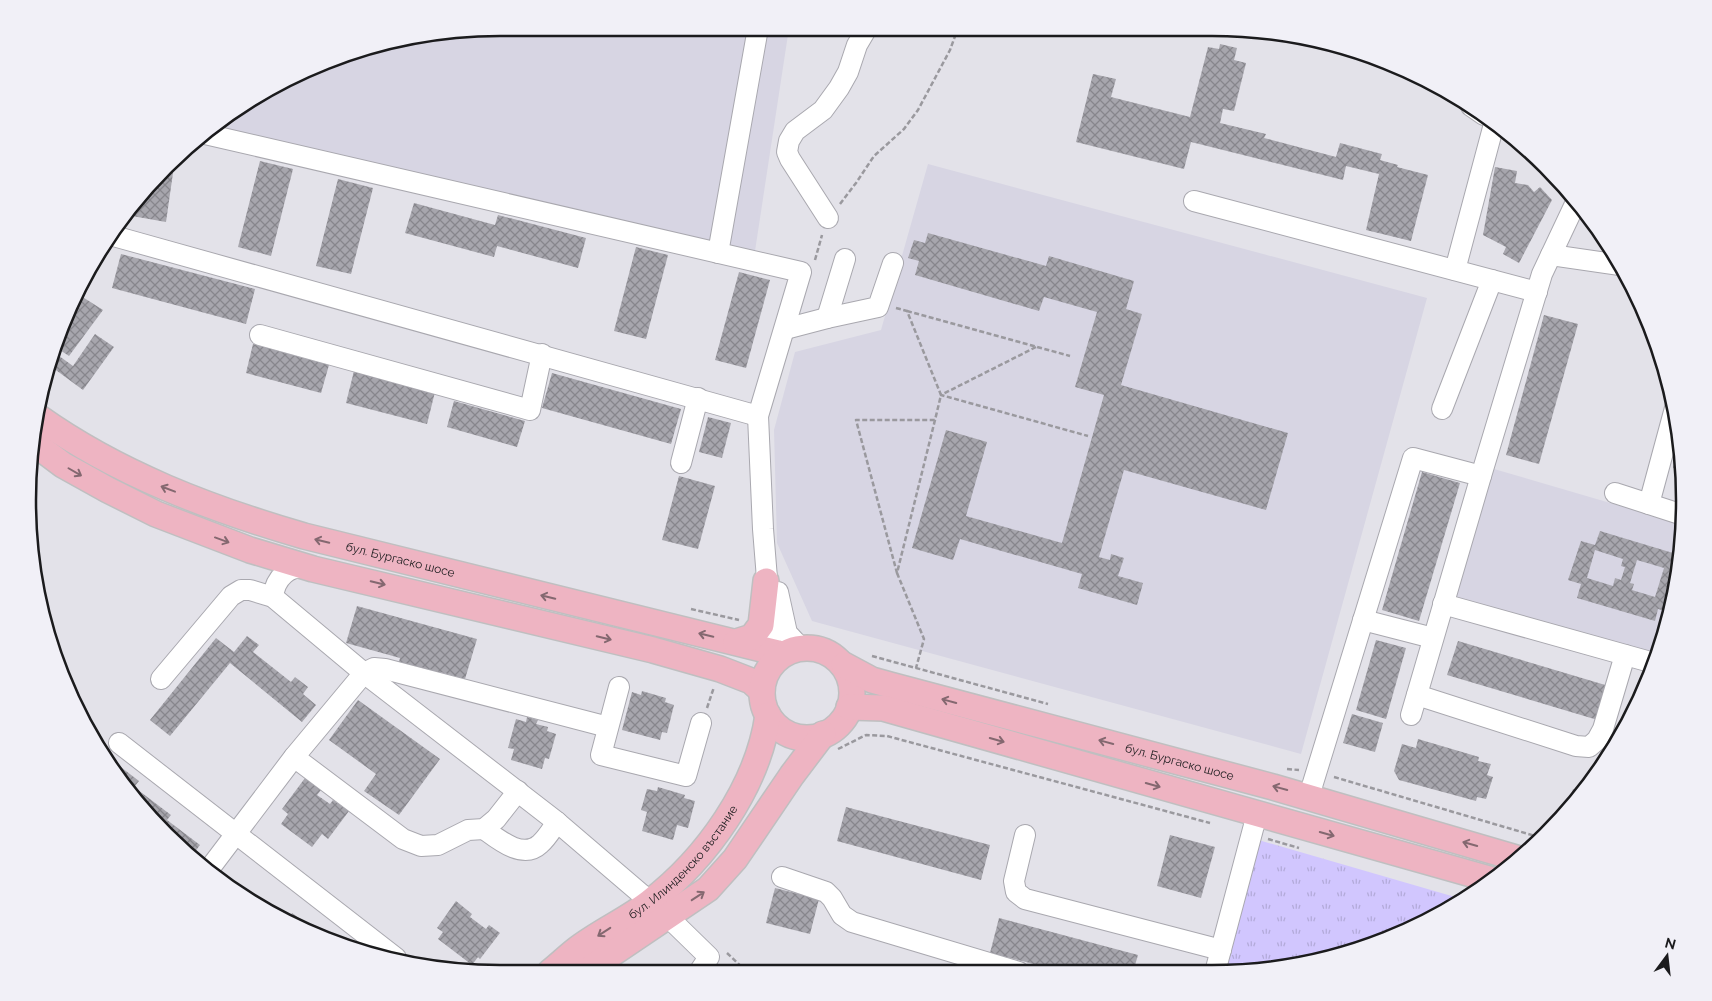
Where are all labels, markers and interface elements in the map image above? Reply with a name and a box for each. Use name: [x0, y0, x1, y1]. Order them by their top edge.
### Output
one-way arrow: [67, 467, 81, 477]
one-way arrow: [161, 484, 176, 494]
one-way arrow: [214, 536, 229, 545]
one-way arrow: [315, 536, 331, 545]
street label: бул. Бургаско шосе: [344, 540, 456, 580]
one-way arrow: [370, 579, 386, 588]
one-way arrow: [540, 592, 556, 601]
one-way arrow: [698, 630, 714, 639]
one-way arrow: [596, 634, 612, 643]
one-way arrow: [941, 695, 957, 705]
one-way arrow: [989, 736, 1005, 746]
one-way arrow: [1098, 737, 1114, 746]
street label: бул. Бургаско шосе: [1124, 741, 1235, 783]
one-way arrow: [1145, 781, 1161, 790]
one-way arrow: [1272, 783, 1288, 793]
street label: бул. Илинденско въстание: [626, 803, 740, 922]
one-way arrow: [1318, 829, 1334, 839]
one-way arrow: [1462, 838, 1478, 848]
one-way arrow: [691, 891, 705, 901]
one-way arrow: [597, 926, 611, 937]
north arrow: [1642, 931, 1692, 981]
text: N: [1663, 934, 1678, 953]

